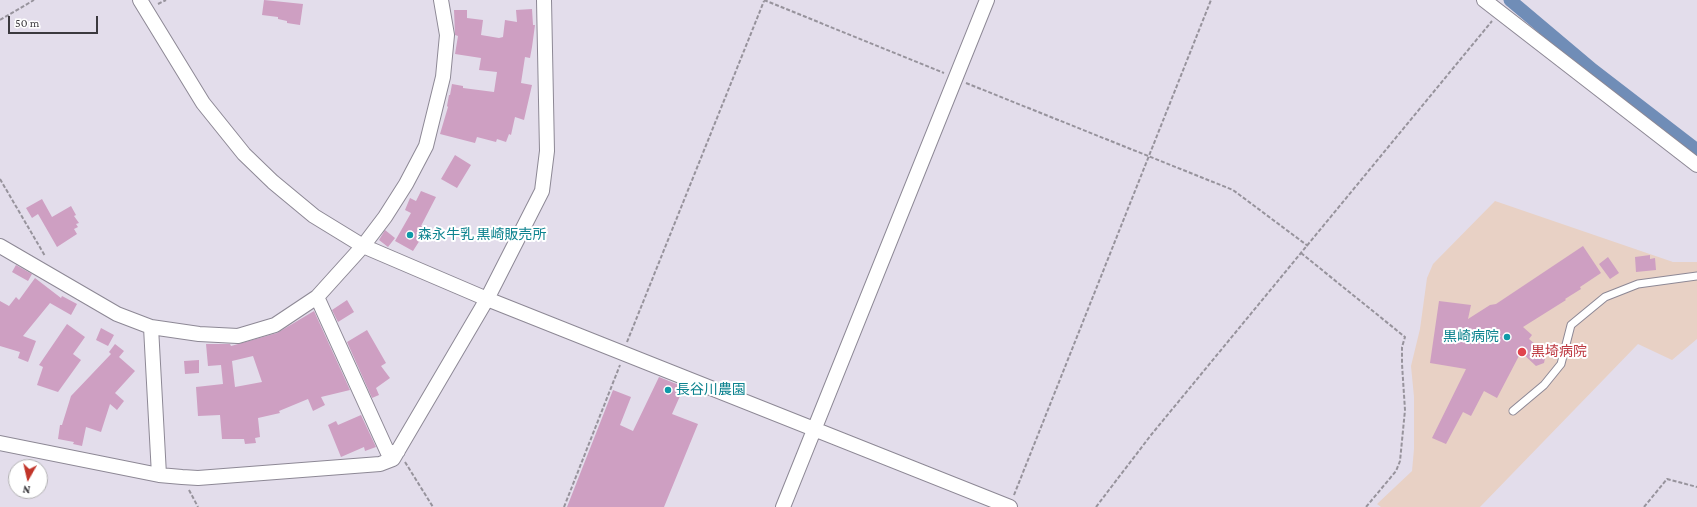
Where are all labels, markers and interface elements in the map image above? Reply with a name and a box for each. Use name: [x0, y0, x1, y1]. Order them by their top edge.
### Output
scale bar: [10, 8, 100, 34]
text: 50 m: [15, 16, 39, 30]
place label: 森永牛乳 黒崎販売所: [418, 227, 547, 243]
marker: 森永牛乳 黒崎販売所: [405, 230, 415, 240]
place label: 黒崎病院: [1443, 329, 1499, 345]
marker: 黒崎病院: [1502, 332, 1512, 342]
place label: 黒埼病院: [1531, 344, 1587, 360]
marker: 黒埼病院: [1516, 346, 1528, 358]
place label: 長谷川農園: [676, 382, 746, 398]
marker: 長谷川農園: [663, 385, 673, 395]
north arrow: [8, 459, 48, 499]
text: N: [22, 483, 31, 496]

